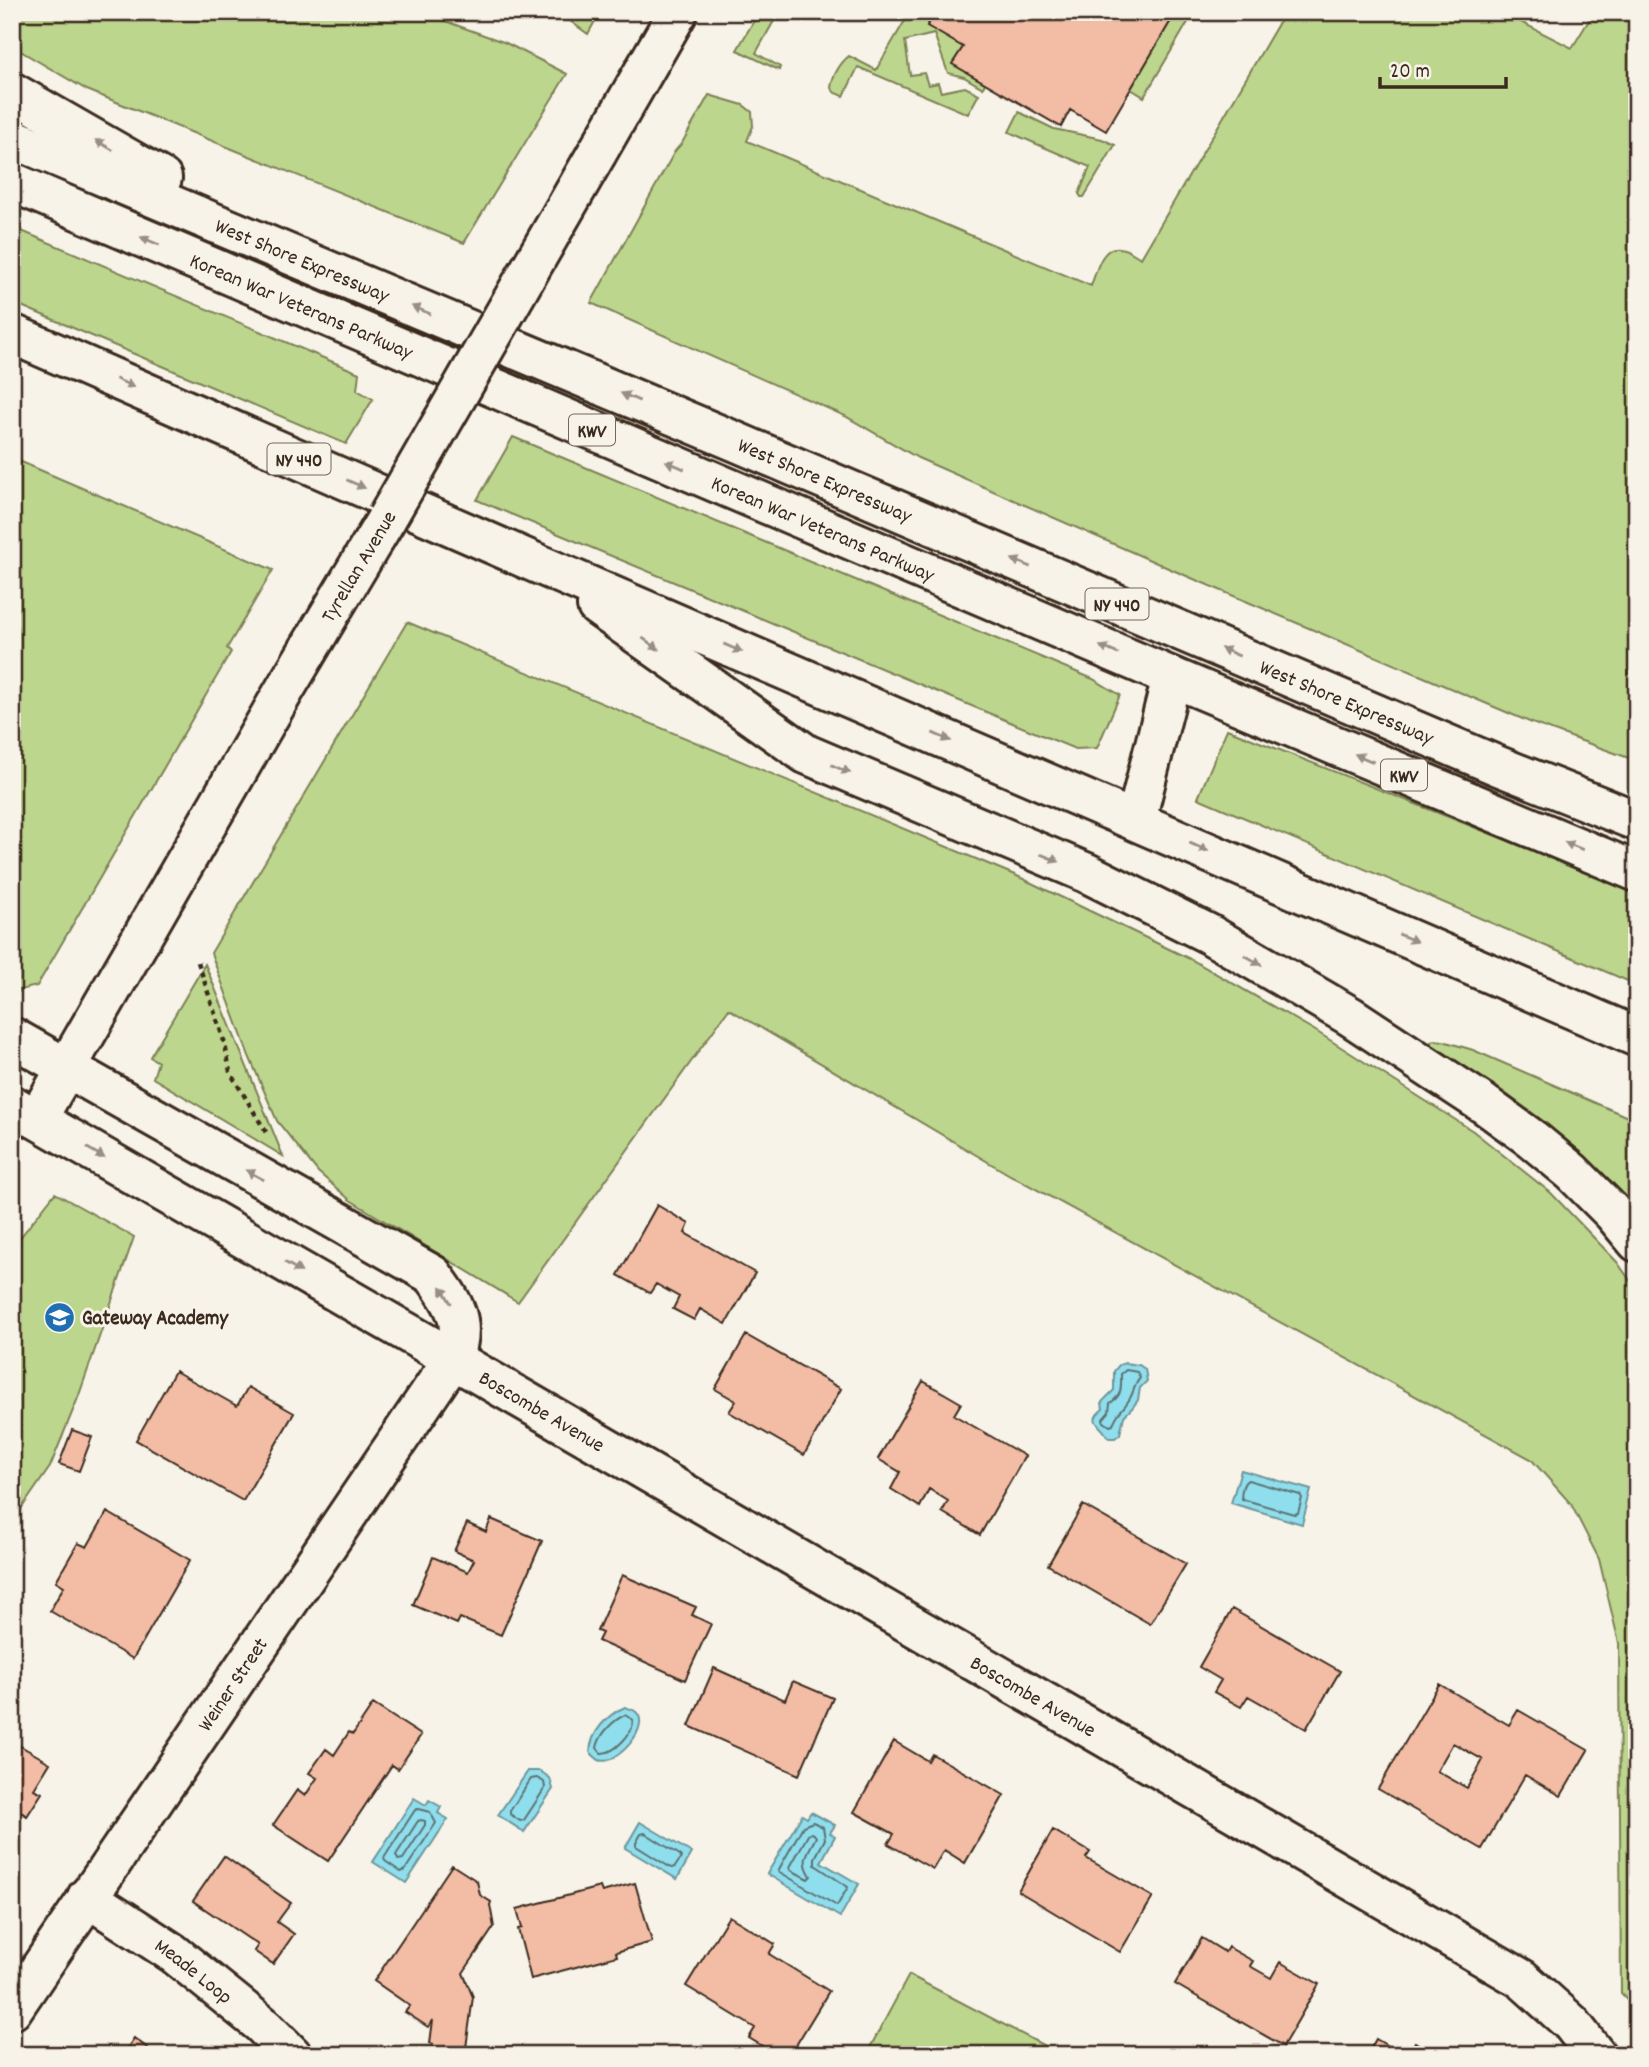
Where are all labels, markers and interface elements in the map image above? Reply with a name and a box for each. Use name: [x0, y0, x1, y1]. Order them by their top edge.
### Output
scale bar: [1380, 46, 1506, 90]
text: 20 m: [1390, 58, 1430, 88]
one-way arrow: [95, 139, 114, 152]
street label: West Shore Expressway: [210, 213, 394, 313]
one-way arrow: [140, 235, 160, 247]
street label: Korean War Veterans Parkway: [184, 247, 417, 370]
one-way arrow: [410, 304, 431, 315]
one-way arrow: [115, 377, 135, 389]
one-way arrow: [620, 392, 641, 403]
road number: KWV: [569, 414, 615, 446]
street label: West Shore Expressway: [732, 432, 916, 533]
road number: NY 440: [268, 444, 330, 474]
one-way arrow: [664, 459, 685, 470]
street label: Korean War Veterans Parkway: [706, 470, 939, 592]
one-way arrow: [346, 478, 366, 490]
street label: Tyrellan Avenue: [315, 506, 406, 629]
one-way arrow: [1011, 557, 1031, 569]
road number: NY 440: [1086, 589, 1148, 620]
one-way arrow: [642, 637, 660, 651]
one-way arrow: [723, 642, 744, 653]
one-way arrow: [1099, 644, 1120, 655]
one-way arrow: [1220, 646, 1240, 658]
street label: West Shore Expressway: [1254, 654, 1438, 755]
one-way arrow: [932, 732, 953, 743]
one-way arrow: [1354, 752, 1374, 764]
road number: KWV: [1381, 760, 1427, 790]
one-way arrow: [831, 763, 852, 774]
one-way arrow: [1563, 840, 1584, 851]
one-way arrow: [1189, 841, 1209, 853]
one-way arrow: [1040, 852, 1061, 863]
one-way arrow: [1397, 932, 1418, 943]
one-way arrow: [1244, 954, 1263, 966]
one-way arrow: [86, 1147, 105, 1159]
one-way arrow: [246, 1169, 265, 1181]
one-way arrow: [283, 1261, 303, 1273]
one-way arrow: [440, 1285, 452, 1304]
school or university icon: Gateway Academy: [42, 1300, 76, 1334]
place label: Gateway Academy: [82, 1305, 229, 1335]
street label: Boscombe Avenue: [472, 1365, 609, 1462]
street label: Weiner Street: [192, 1632, 277, 1739]
street label: Boscombe Avenue: [963, 1650, 1101, 1747]
street label: Meade Loop: [147, 1933, 238, 2013]

